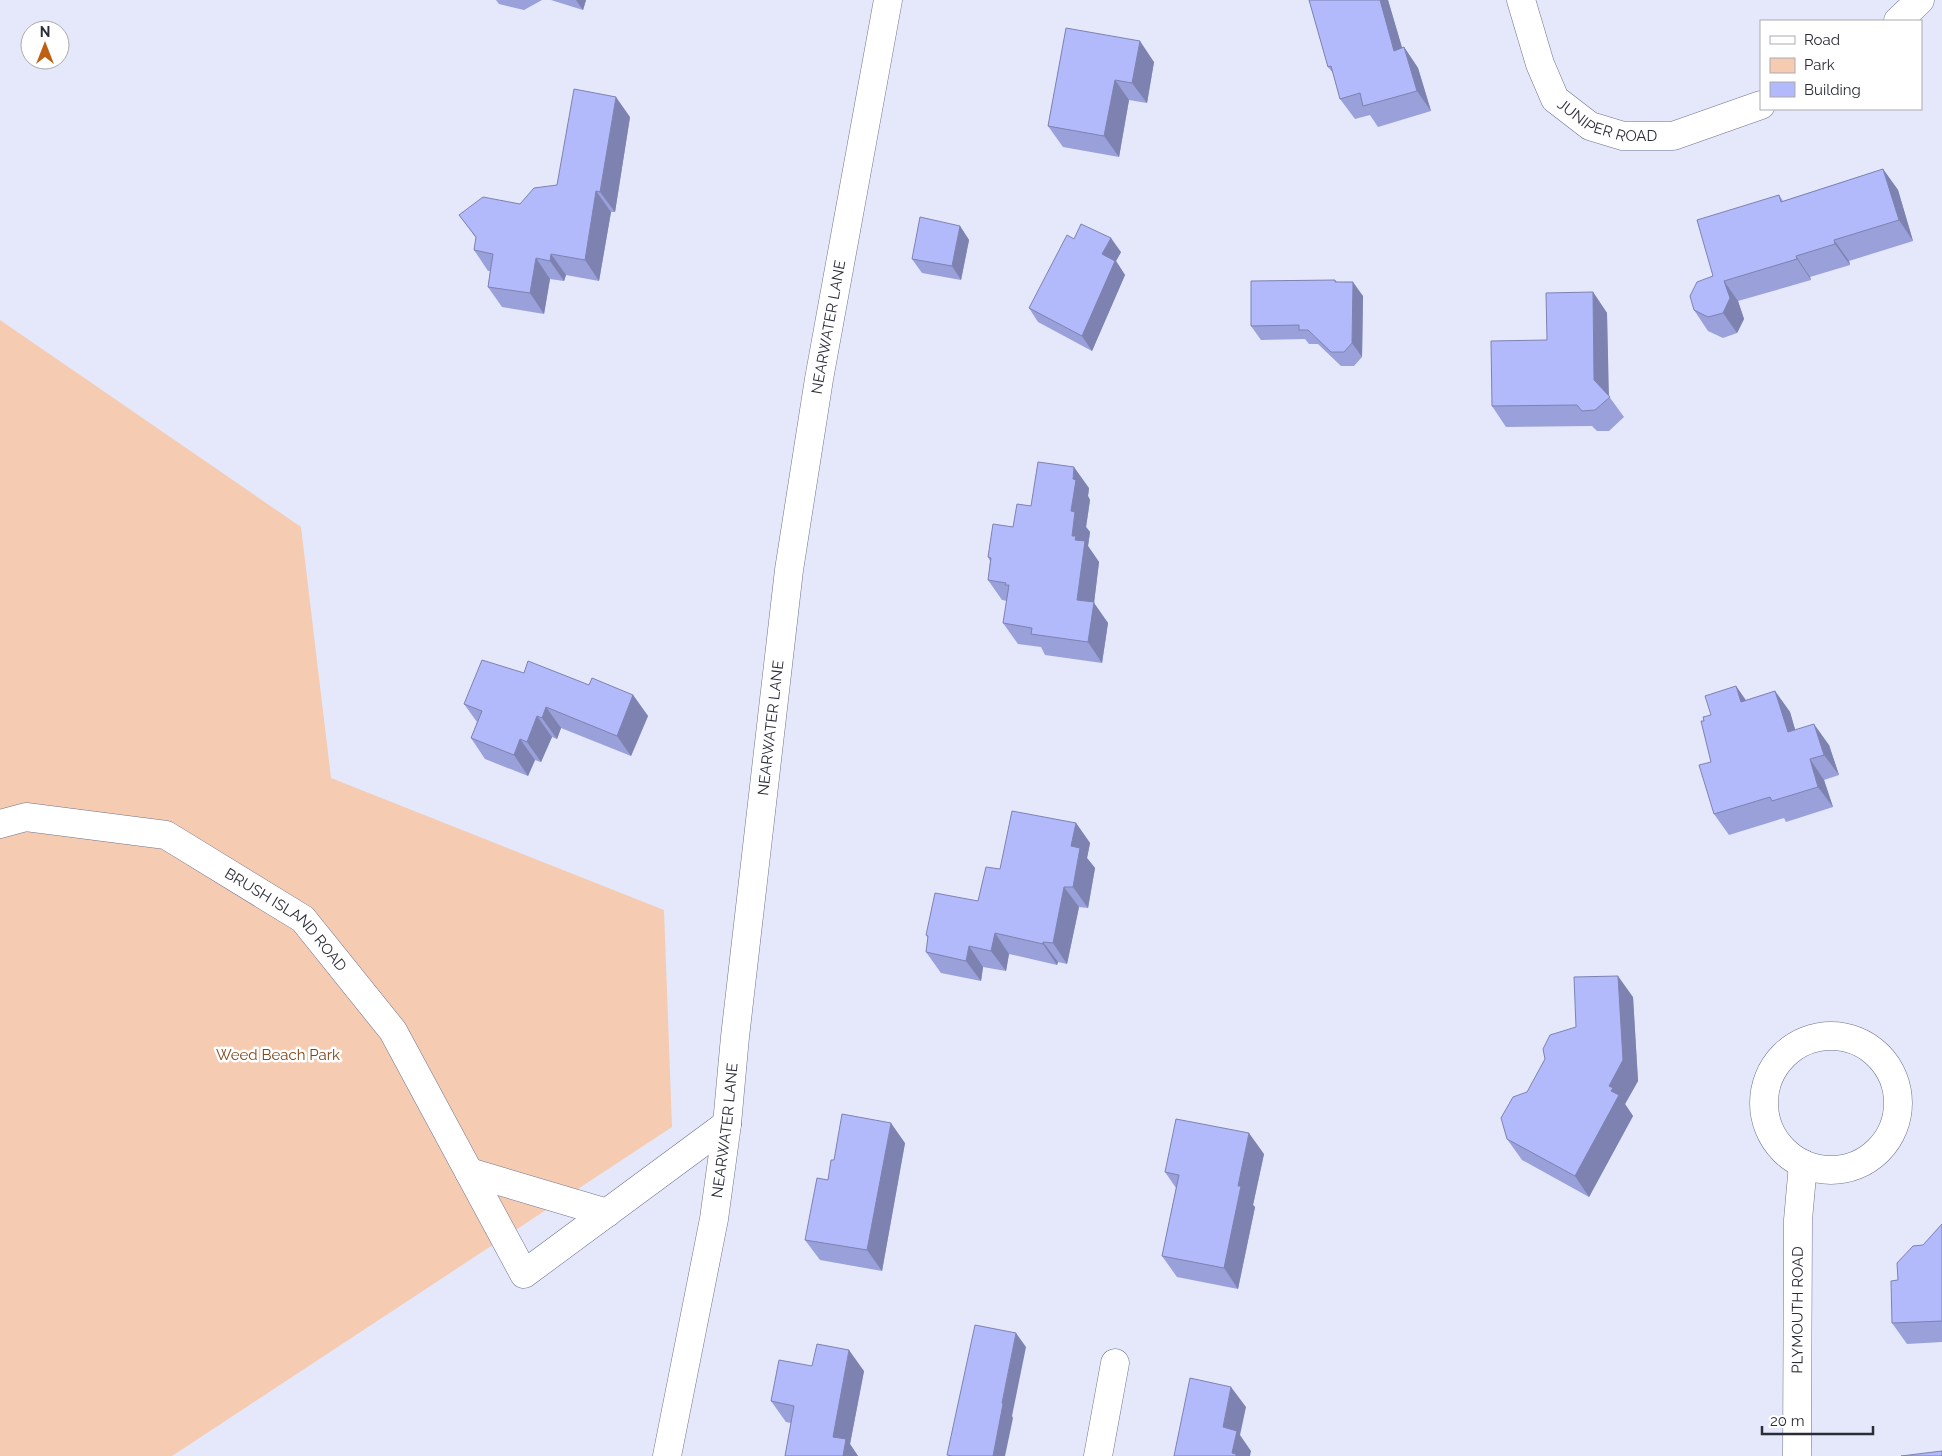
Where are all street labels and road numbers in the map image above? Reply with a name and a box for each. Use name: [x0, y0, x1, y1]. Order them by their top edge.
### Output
street label: JUNIPER ROAD: [1554, 95, 1658, 145]
street label: NEARWATER LANE: [808, 259, 849, 395]
street label: NEARWATER LANE: [754, 659, 787, 796]
street label: BRUSH ISLAND ROAD: [222, 864, 351, 975]
street label: NEARWATER LANE: [708, 1062, 742, 1199]
street label: PLYMOUTH ROAD: [1788, 1246, 1807, 1374]

